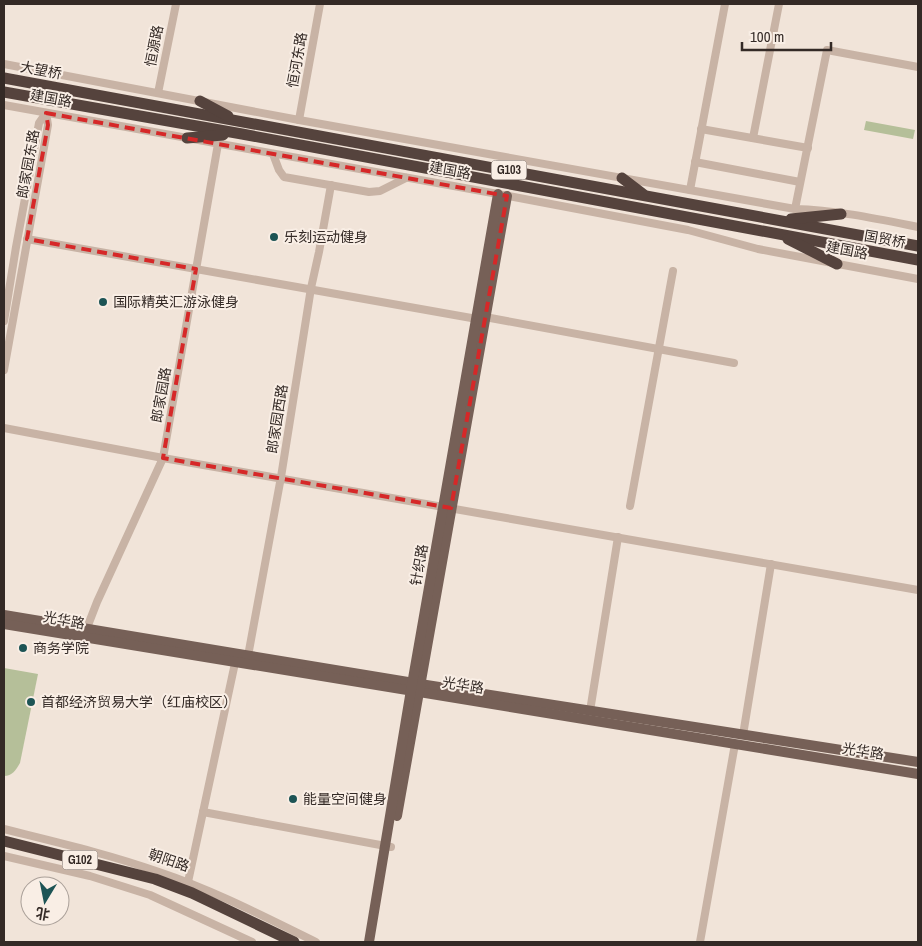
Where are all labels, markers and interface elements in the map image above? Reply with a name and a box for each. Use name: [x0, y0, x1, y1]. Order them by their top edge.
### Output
scale bar: [742, 20, 831, 52]
street label: 恒源路: [141, 24, 167, 68]
text: 100 m: [750, 26, 784, 47]
street label: 恒河东路: [283, 31, 311, 89]
street label: 大望桥: [19, 57, 63, 83]
street label: 建国路: [29, 85, 73, 111]
street label: 郎家园东路: [13, 128, 43, 200]
street label: 建国路: [428, 157, 472, 183]
road number: G103: [492, 160, 526, 180]
street label: 国贸桥: [863, 226, 907, 252]
place label: 乐刻运动健身: [284, 228, 368, 246]
marker: 乐刻运动健身: [268, 231, 280, 243]
street label: 建国路: [825, 237, 869, 263]
place label: 国际精英汇游泳健身: [113, 293, 239, 311]
marker: 国际精英汇游泳健身: [97, 296, 109, 308]
street label: 郎家园路: [147, 366, 175, 424]
street label: 郎家园西路: [263, 383, 291, 455]
street label: 针织路: [406, 543, 432, 587]
street label: 光华路: [42, 607, 86, 633]
place label: 商务学院: [33, 639, 89, 657]
marker: 商务学院: [17, 642, 29, 654]
street label: 光华路: [441, 673, 485, 697]
place label: 首都经济贸易大学（红庙校区）: [41, 693, 237, 711]
marker: 首都经济贸易大学（红庙校区）: [25, 696, 37, 708]
street label: 光华路: [841, 739, 885, 763]
place label: 能量空间健身: [303, 790, 387, 808]
marker: 能量空间健身: [287, 793, 299, 805]
street label: 朝阳路: [146, 845, 192, 875]
road number: G102: [62, 850, 98, 870]
north arrow: [20, 876, 70, 926]
text: 北: [34, 904, 51, 924]

